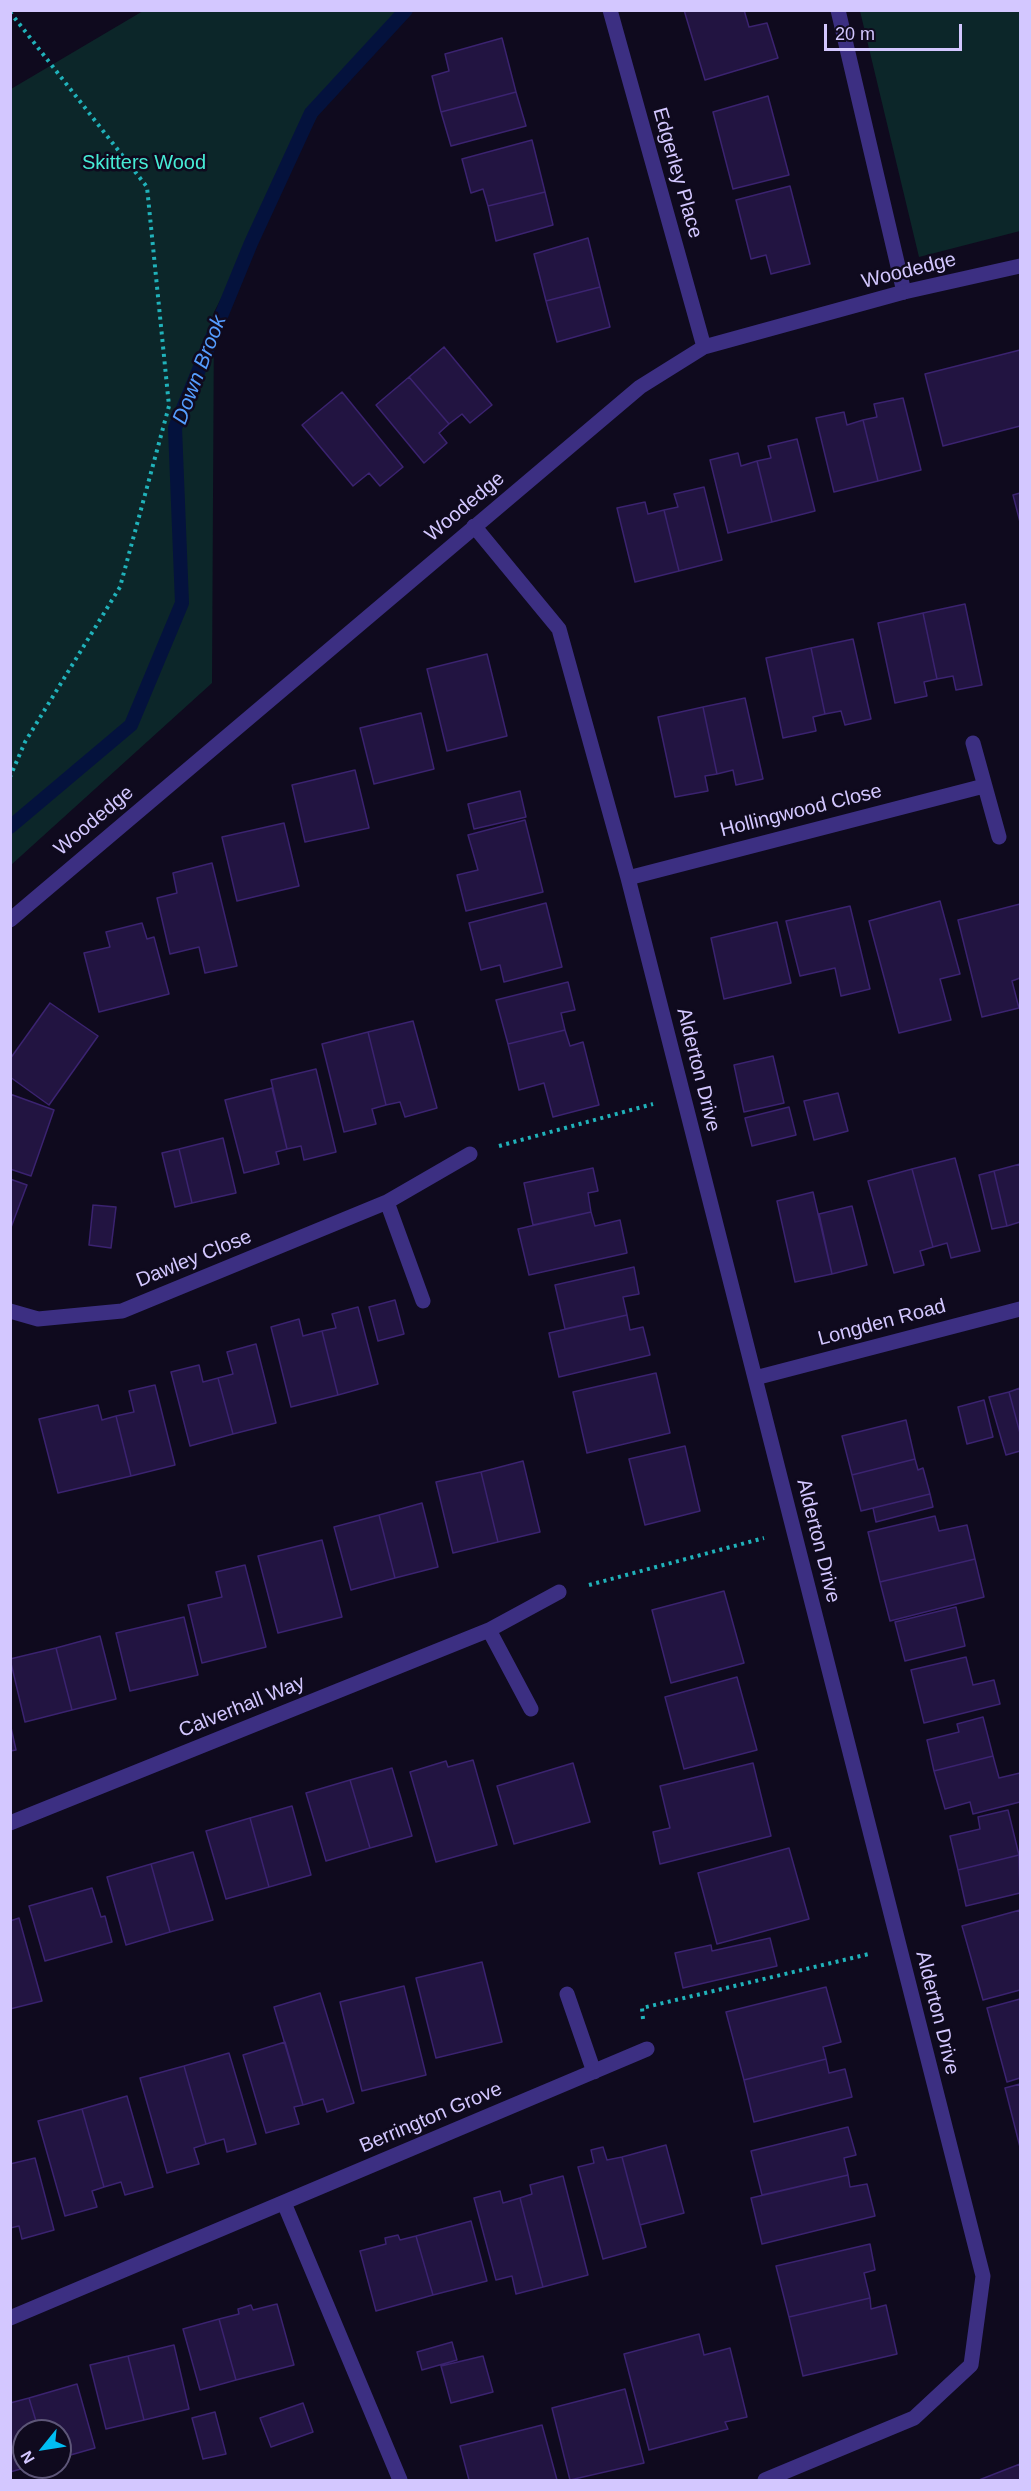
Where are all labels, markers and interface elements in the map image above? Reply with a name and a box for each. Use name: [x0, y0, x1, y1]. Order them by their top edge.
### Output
scale bar: [827, 12, 965, 50]
text: 20 m: [835, 24, 875, 44]
street label: Edgerley Place: [647, 105, 707, 241]
park label: Skitters Wood: [82, 151, 206, 175]
street label: Woodedge: [859, 248, 959, 294]
water label: Down Brook: [168, 312, 232, 428]
street label: Woodedge: [420, 467, 510, 547]
street label: Hollingwood Close: [718, 779, 884, 843]
street label: Woodedge: [49, 781, 139, 861]
street label: Alderton Drive: [671, 1006, 725, 1134]
street label: Dawley Close: [133, 1225, 255, 1293]
street label: Longden Road: [816, 1294, 948, 1352]
street label: Alderton Drive: [791, 1477, 845, 1605]
street label: Calverhall Way: [176, 1671, 308, 1743]
street label: Alderton Drive: [910, 1949, 964, 2077]
street label: Berrington Grove: [356, 2077, 506, 2159]
north arrow: [12, 2419, 72, 2479]
text: N: [17, 2448, 38, 2467]

